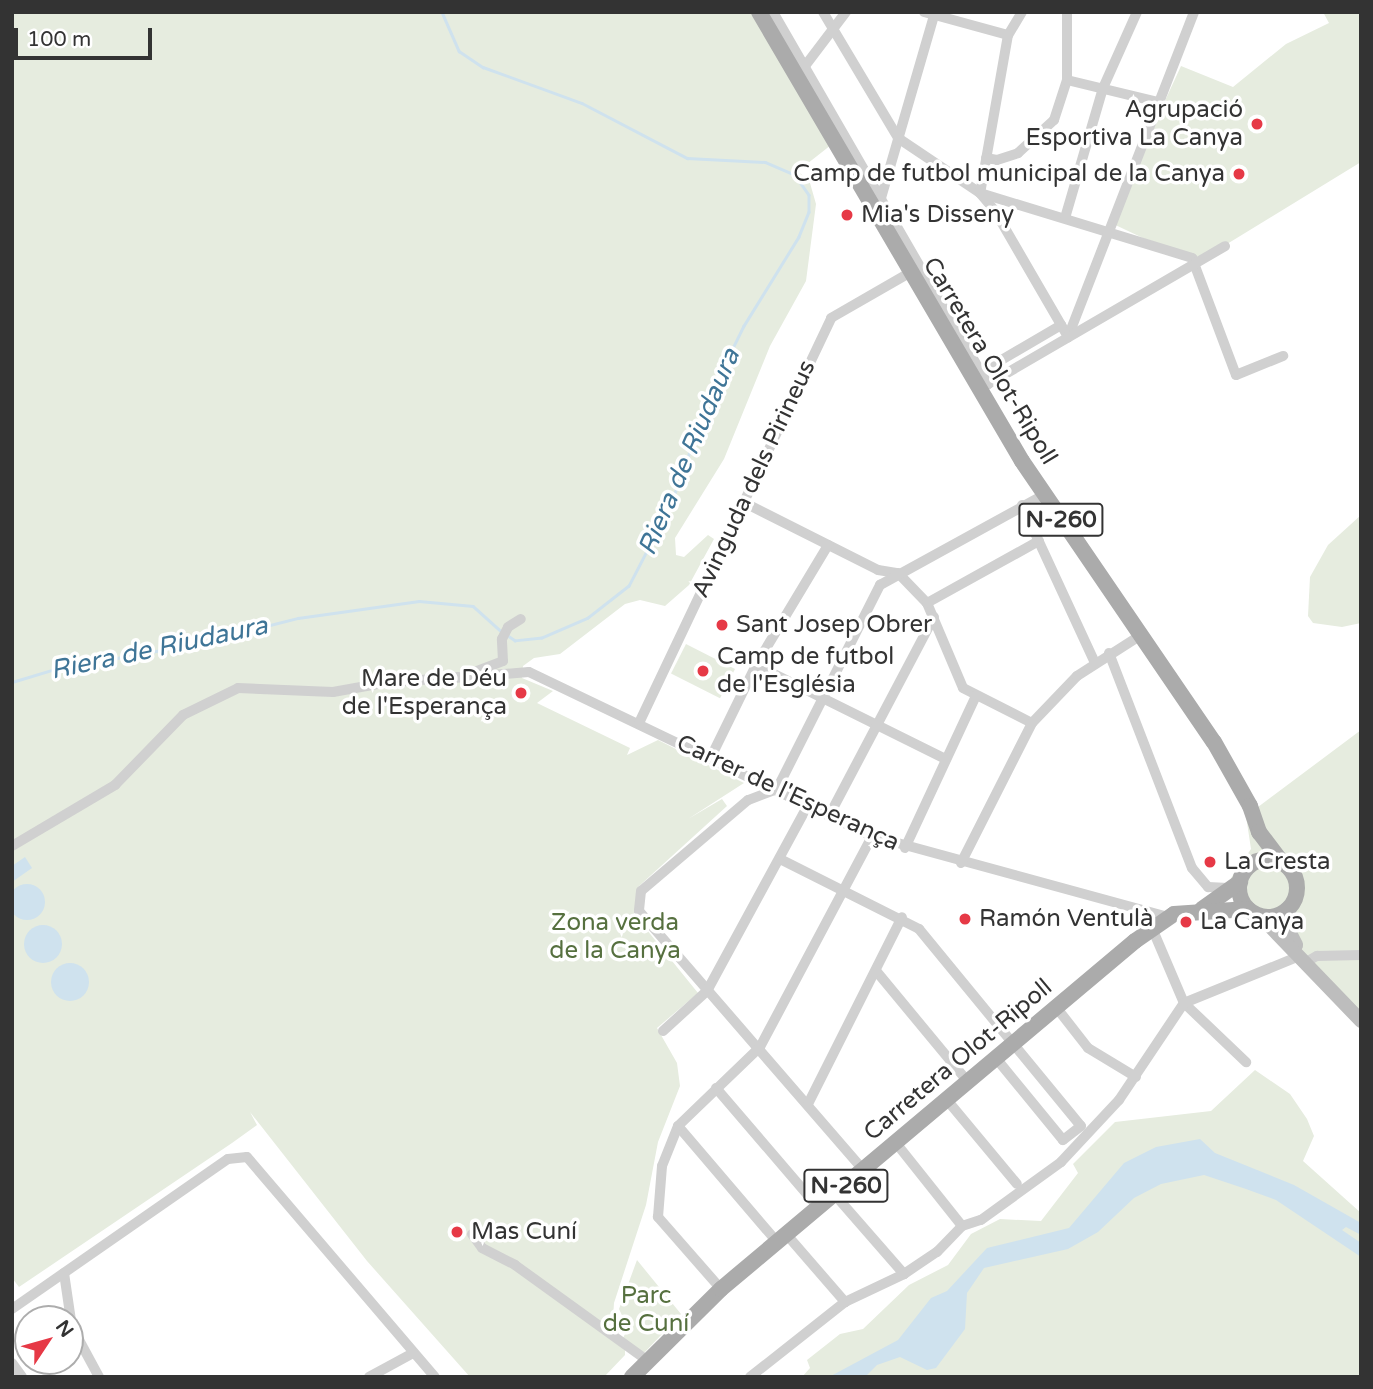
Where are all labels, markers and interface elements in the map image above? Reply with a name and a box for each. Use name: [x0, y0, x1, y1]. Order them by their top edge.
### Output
scale bar: [18, 14, 156, 58]
text: 100 m: [27, 27, 91, 52]
place label: Agrupació Esportiva La Canya: [1026, 96, 1243, 152]
marker: Agrupació Esportiva La Canya: [1249, 116, 1265, 132]
place label: Camp de futbol municipal de la Canya: [793, 160, 1225, 188]
marker: Camp de futbol municipal de la Canya: [1231, 166, 1247, 182]
place label: Mia's Disseny: [861, 201, 1014, 229]
marker: Mia's Disseny: [839, 207, 855, 223]
street label: Carretera Olot-Ripoll: [917, 252, 1063, 470]
water label: Riera de Riudaura: [631, 344, 747, 560]
street label: Avinguda dels Pirineus: [686, 356, 822, 602]
road number: N-260: [1017, 500, 1105, 540]
water label: Riera de Riudaura: [48, 610, 270, 686]
place label: Sant Josep Obrer: [736, 611, 932, 639]
marker: Sant Josep Obrer: [714, 617, 730, 633]
place label: Camp de futbol de l'Església: [717, 643, 894, 699]
marker: Camp de futbol de l'Església: [695, 663, 711, 679]
place label: Mare de Déu de l'Esperança: [342, 665, 507, 721]
marker: Mare de Déu de l'Esperança: [513, 685, 529, 701]
street label: Carrer de l'Esperança: [672, 729, 904, 857]
place label: La Cresta: [1224, 848, 1331, 876]
marker: La Cresta: [1202, 854, 1218, 870]
place label: Ramón Ventulà: [979, 905, 1154, 933]
place label: La Canya: [1200, 908, 1304, 936]
park label: Zona verda de la Canya: [549, 909, 681, 965]
marker: Ramón Ventulà: [957, 911, 973, 927]
marker: La Canya: [1178, 914, 1194, 930]
street label: Carretera Olot-Ripoll: [858, 973, 1058, 1147]
road number: N-260: [802, 1166, 890, 1205]
place label: Mas Cuní: [471, 1218, 577, 1246]
marker: Mas Cuní: [449, 1224, 465, 1240]
park label: Parc de Cuní: [603, 1282, 689, 1338]
north arrow: [14, 1305, 84, 1375]
text: N: [51, 1316, 78, 1341]

